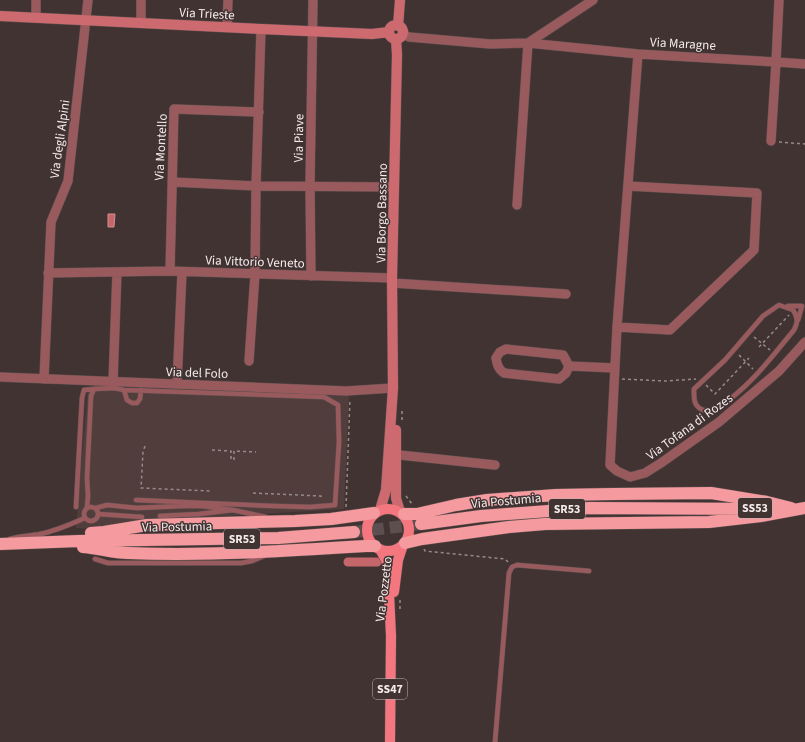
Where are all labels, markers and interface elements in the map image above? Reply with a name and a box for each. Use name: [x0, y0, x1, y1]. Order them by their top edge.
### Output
street label: Via Trieste: [179, 4, 235, 24]
street label: Via Maragne: [650, 33, 716, 55]
street label: Via degli Alpini: [46, 99, 74, 180]
street label: Via Montello: [150, 113, 172, 181]
street label: Via Piave: [290, 114, 308, 162]
street label: Via Borgo Bassano: [372, 163, 392, 263]
street label: Via Vittorio Veneto: [205, 251, 305, 273]
street label: Via del Folo: [166, 363, 228, 383]
street label: Via Tofana di Rozes: [643, 389, 737, 464]
street label: Via Postumia: [470, 489, 542, 513]
road number: SS53: [738, 498, 772, 518]
road number: SR53: [549, 499, 585, 519]
street label: Via Postumia: [142, 517, 212, 537]
road number: SR53: [224, 529, 260, 549]
street label: Via Pozzetto: [371, 555, 397, 623]
road number: SS47: [373, 679, 407, 699]

